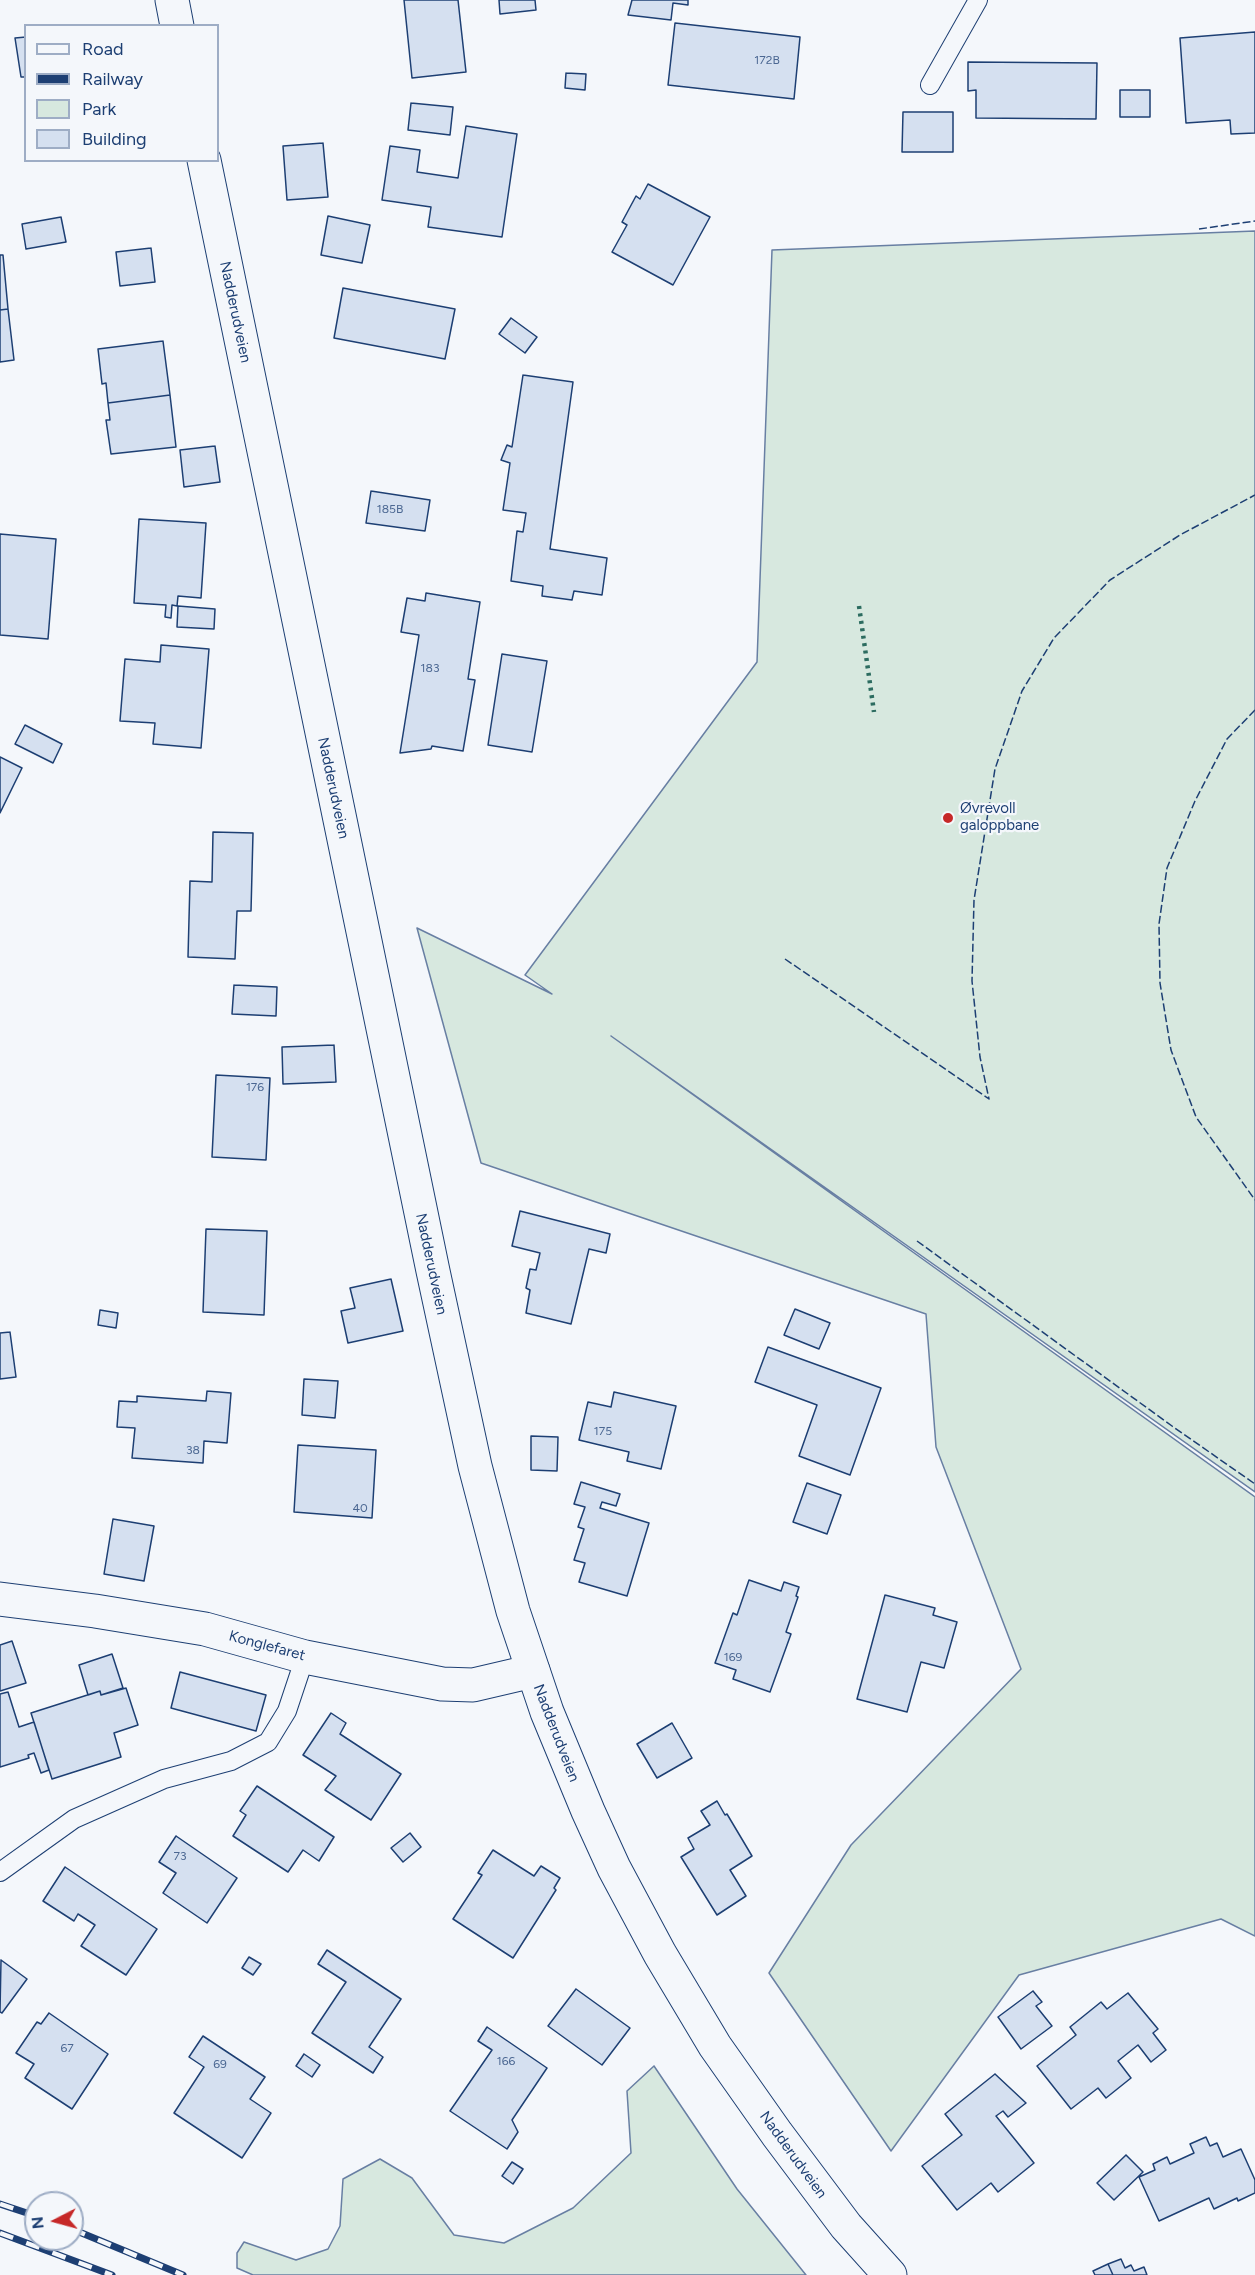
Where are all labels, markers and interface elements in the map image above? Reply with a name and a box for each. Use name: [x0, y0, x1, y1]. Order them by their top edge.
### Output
legend: [24, 24, 219, 162]
text: Road: [82, 38, 123, 60]
house number: 172B: [754, 53, 780, 67]
text: Railway: [82, 68, 143, 90]
text: Park: [82, 98, 116, 120]
text: Building: [82, 128, 147, 150]
street label: Nadderudveien: [215, 260, 255, 364]
house number: 185B: [377, 502, 403, 516]
house number: 183: [421, 661, 439, 675]
street label: Nadderudveien: [313, 736, 353, 840]
place label: Øvrevoll galoppbane: [960, 800, 1039, 835]
marker: Øvrevoll galoppbane: [941, 811, 955, 825]
house number: 176: [246, 1080, 264, 1094]
street label: Nadderudveien: [411, 1212, 451, 1316]
house number: 175: [594, 1424, 612, 1438]
house number: 38: [186, 1443, 200, 1457]
house number: 40: [352, 1501, 368, 1515]
street label: Konglefaret: [227, 1627, 307, 1665]
house number: 169: [724, 1650, 742, 1664]
street label: Nadderudveien: [529, 1682, 583, 1784]
house number: 73: [174, 1849, 186, 1863]
house number: 67: [60, 2041, 74, 2055]
house number: 166: [497, 2054, 515, 2068]
house number: 69: [213, 2057, 227, 2071]
street label: Nadderudveien: [755, 2108, 831, 2202]
north arrow: [24, 2191, 84, 2251]
text: N: [27, 2216, 48, 2230]

